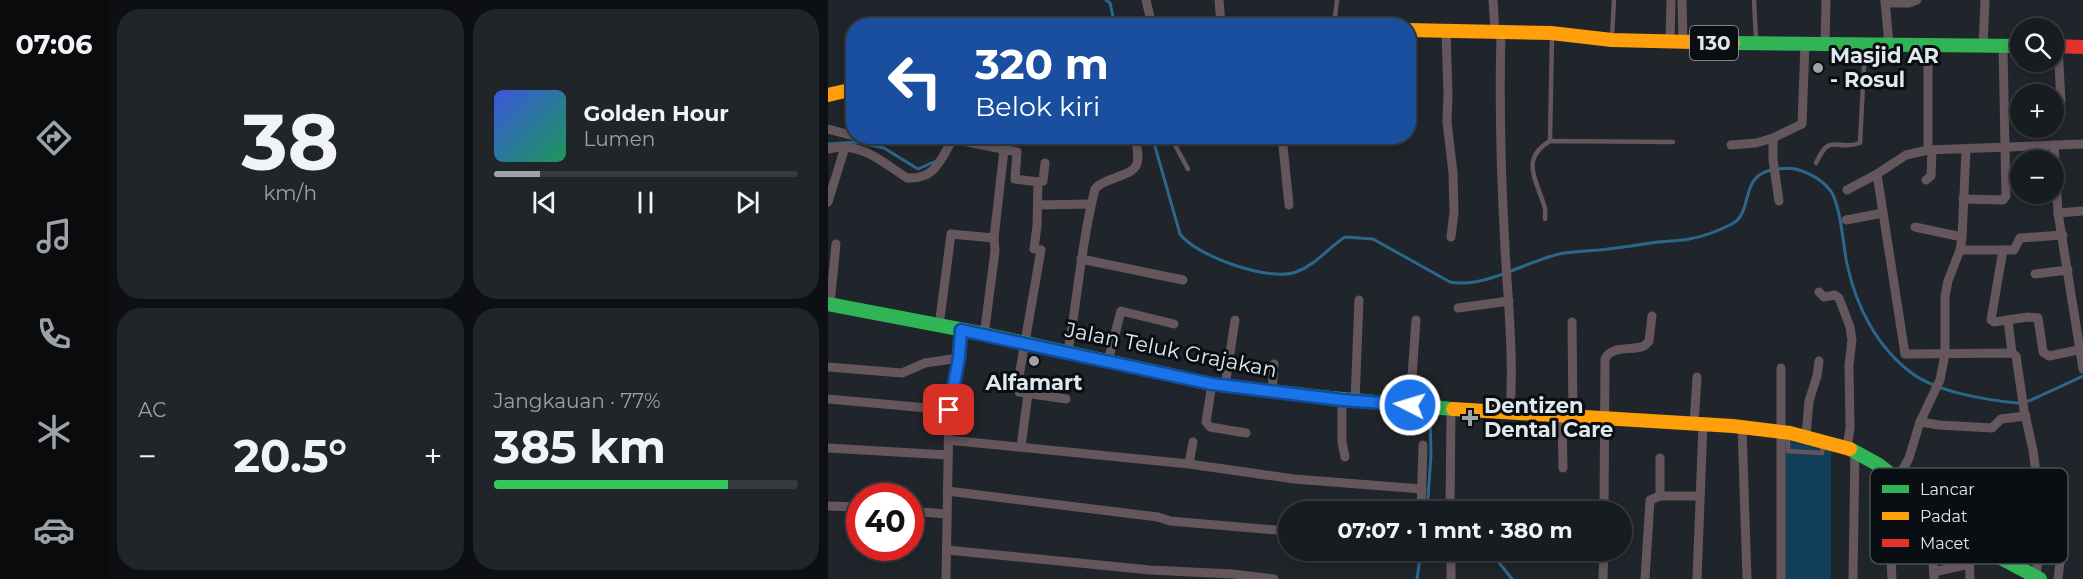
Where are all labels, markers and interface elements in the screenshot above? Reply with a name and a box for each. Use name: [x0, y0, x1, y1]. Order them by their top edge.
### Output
map controls: [2010, 18, 2064, 204]
button: search: [2010, 18, 2064, 72]
road number: 130: [1690, 26, 1738, 60]
text: 07:06: [15, 28, 93, 61]
text: 320 m: [975, 38, 1109, 90]
icon: left: [876, 42, 954, 120]
place label: Masjid AR - Rosul: [1830, 43, 1939, 92]
marker: Masjid AR - Rosul: [1811, 61, 1825, 75]
button: +: [2010, 84, 2064, 138]
text: Belok kiri: [975, 90, 1100, 123]
text: 38: [241, 94, 339, 190]
text: Golden Hour: [584, 100, 729, 127]
icon: directions: [33, 117, 75, 159]
text: Lumen: [584, 127, 655, 151]
button: −: [2010, 150, 2064, 204]
text: km/h: [264, 181, 317, 205]
icon: previous: [528, 186, 561, 219]
icon: pause: [629, 186, 662, 219]
icon: next: [731, 186, 764, 219]
icon: music: [33, 215, 75, 257]
icon: phone: [33, 313, 75, 355]
street label: Jalan Teluk Grajakan: [1062, 317, 1279, 382]
marker: Alfamart: [1027, 354, 1041, 368]
place label: Alfamart: [985, 370, 1082, 395]
position arrow: [1378, 373, 1442, 437]
pin: [923, 384, 974, 435]
text: Jangkauan · 77%: [494, 389, 661, 413]
icon: arrive: [932, 393, 965, 426]
place label: Dentizen Dental Care: [1484, 393, 1613, 442]
text: AC: [138, 398, 166, 422]
marker: Dentizen Dental Care: [1461, 409, 1479, 427]
icon: climate: [33, 411, 75, 453]
text: 385 km: [494, 419, 666, 474]
text: 20.5°: [233, 428, 347, 483]
text: −: [138, 436, 157, 476]
text: +: [424, 436, 443, 476]
legend: [1870, 468, 2068, 564]
text: Lancar: [1920, 480, 1975, 499]
speed limit sign: 40: [846, 483, 924, 561]
text: Padat: [1920, 507, 1968, 526]
icon: car: [33, 509, 75, 551]
text: 07:07 · 1 mnt · 380 m: [1338, 517, 1573, 544]
text: Macet: [1920, 534, 1970, 553]

